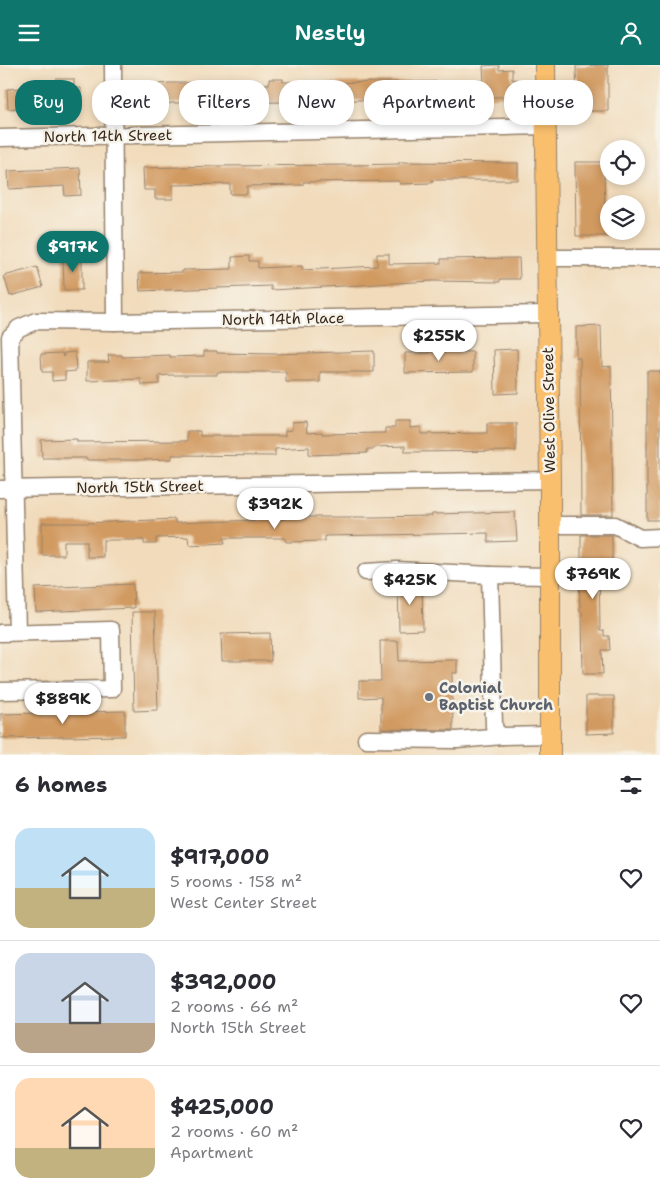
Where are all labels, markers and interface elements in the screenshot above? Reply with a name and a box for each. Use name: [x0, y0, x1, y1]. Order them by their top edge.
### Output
text: Nestly: [294, 18, 366, 47]
icon: menu: [15, 19, 43, 47]
icon: person: [617, 19, 645, 47]
chip: Buy: [15, 80, 82, 125]
chip: Rent: [92, 80, 169, 125]
chip: Filters: [179, 80, 269, 125]
chip: New: [279, 80, 354, 125]
chip: Apartment: [364, 80, 494, 125]
chip: House: [504, 80, 593, 125]
street label: North 14th Street: [44, 125, 172, 147]
map controls: [600, 140, 645, 240]
button: locate: [600, 140, 645, 185]
button: layers: [600, 195, 645, 240]
pin: $917K: [38, 231, 108, 273]
text: $917K: [48, 236, 98, 257]
street label: North 14th Place: [221, 308, 345, 330]
pin: $255K: [404, 319, 474, 362]
text: $255K: [413, 325, 465, 346]
street label: West Olive Street: [538, 347, 560, 473]
street label: North 15th Street: [76, 476, 204, 498]
pin: $392K: [240, 487, 310, 530]
text: $392K: [248, 493, 302, 514]
pin: $769K: [558, 557, 628, 600]
pin: $425K: [375, 563, 445, 606]
text: $769K: [566, 563, 620, 584]
text: $425K: [383, 569, 437, 590]
place label: Colonial Baptist Church: [439, 678, 553, 715]
pin: $889K: [28, 683, 98, 725]
text: $889K: [35, 688, 91, 709]
marker: Colonial Baptist Church: [423, 691, 435, 703]
text: 6 homes: [15, 771, 107, 799]
icon: filters: [617, 771, 645, 799]
text: $917,000: [170, 843, 269, 871]
icon: home: [55, 848, 115, 908]
icon: heart: [617, 864, 645, 892]
text: 5 rooms · 158 m²: [170, 871, 302, 892]
text: West Center Street: [170, 892, 317, 913]
text: $392,000: [170, 968, 277, 996]
icon: home: [55, 973, 115, 1033]
icon: heart: [617, 989, 645, 1017]
text: 2 rooms · 66 m²: [170, 996, 298, 1017]
text: North 15th Street: [170, 1017, 306, 1038]
text: $425,000: [170, 1093, 274, 1121]
icon: home: [55, 1098, 115, 1158]
icon: heart: [617, 1114, 645, 1142]
text: 2 rooms · 60 m²: [170, 1121, 298, 1142]
text: Apartment: [170, 1142, 253, 1163]

